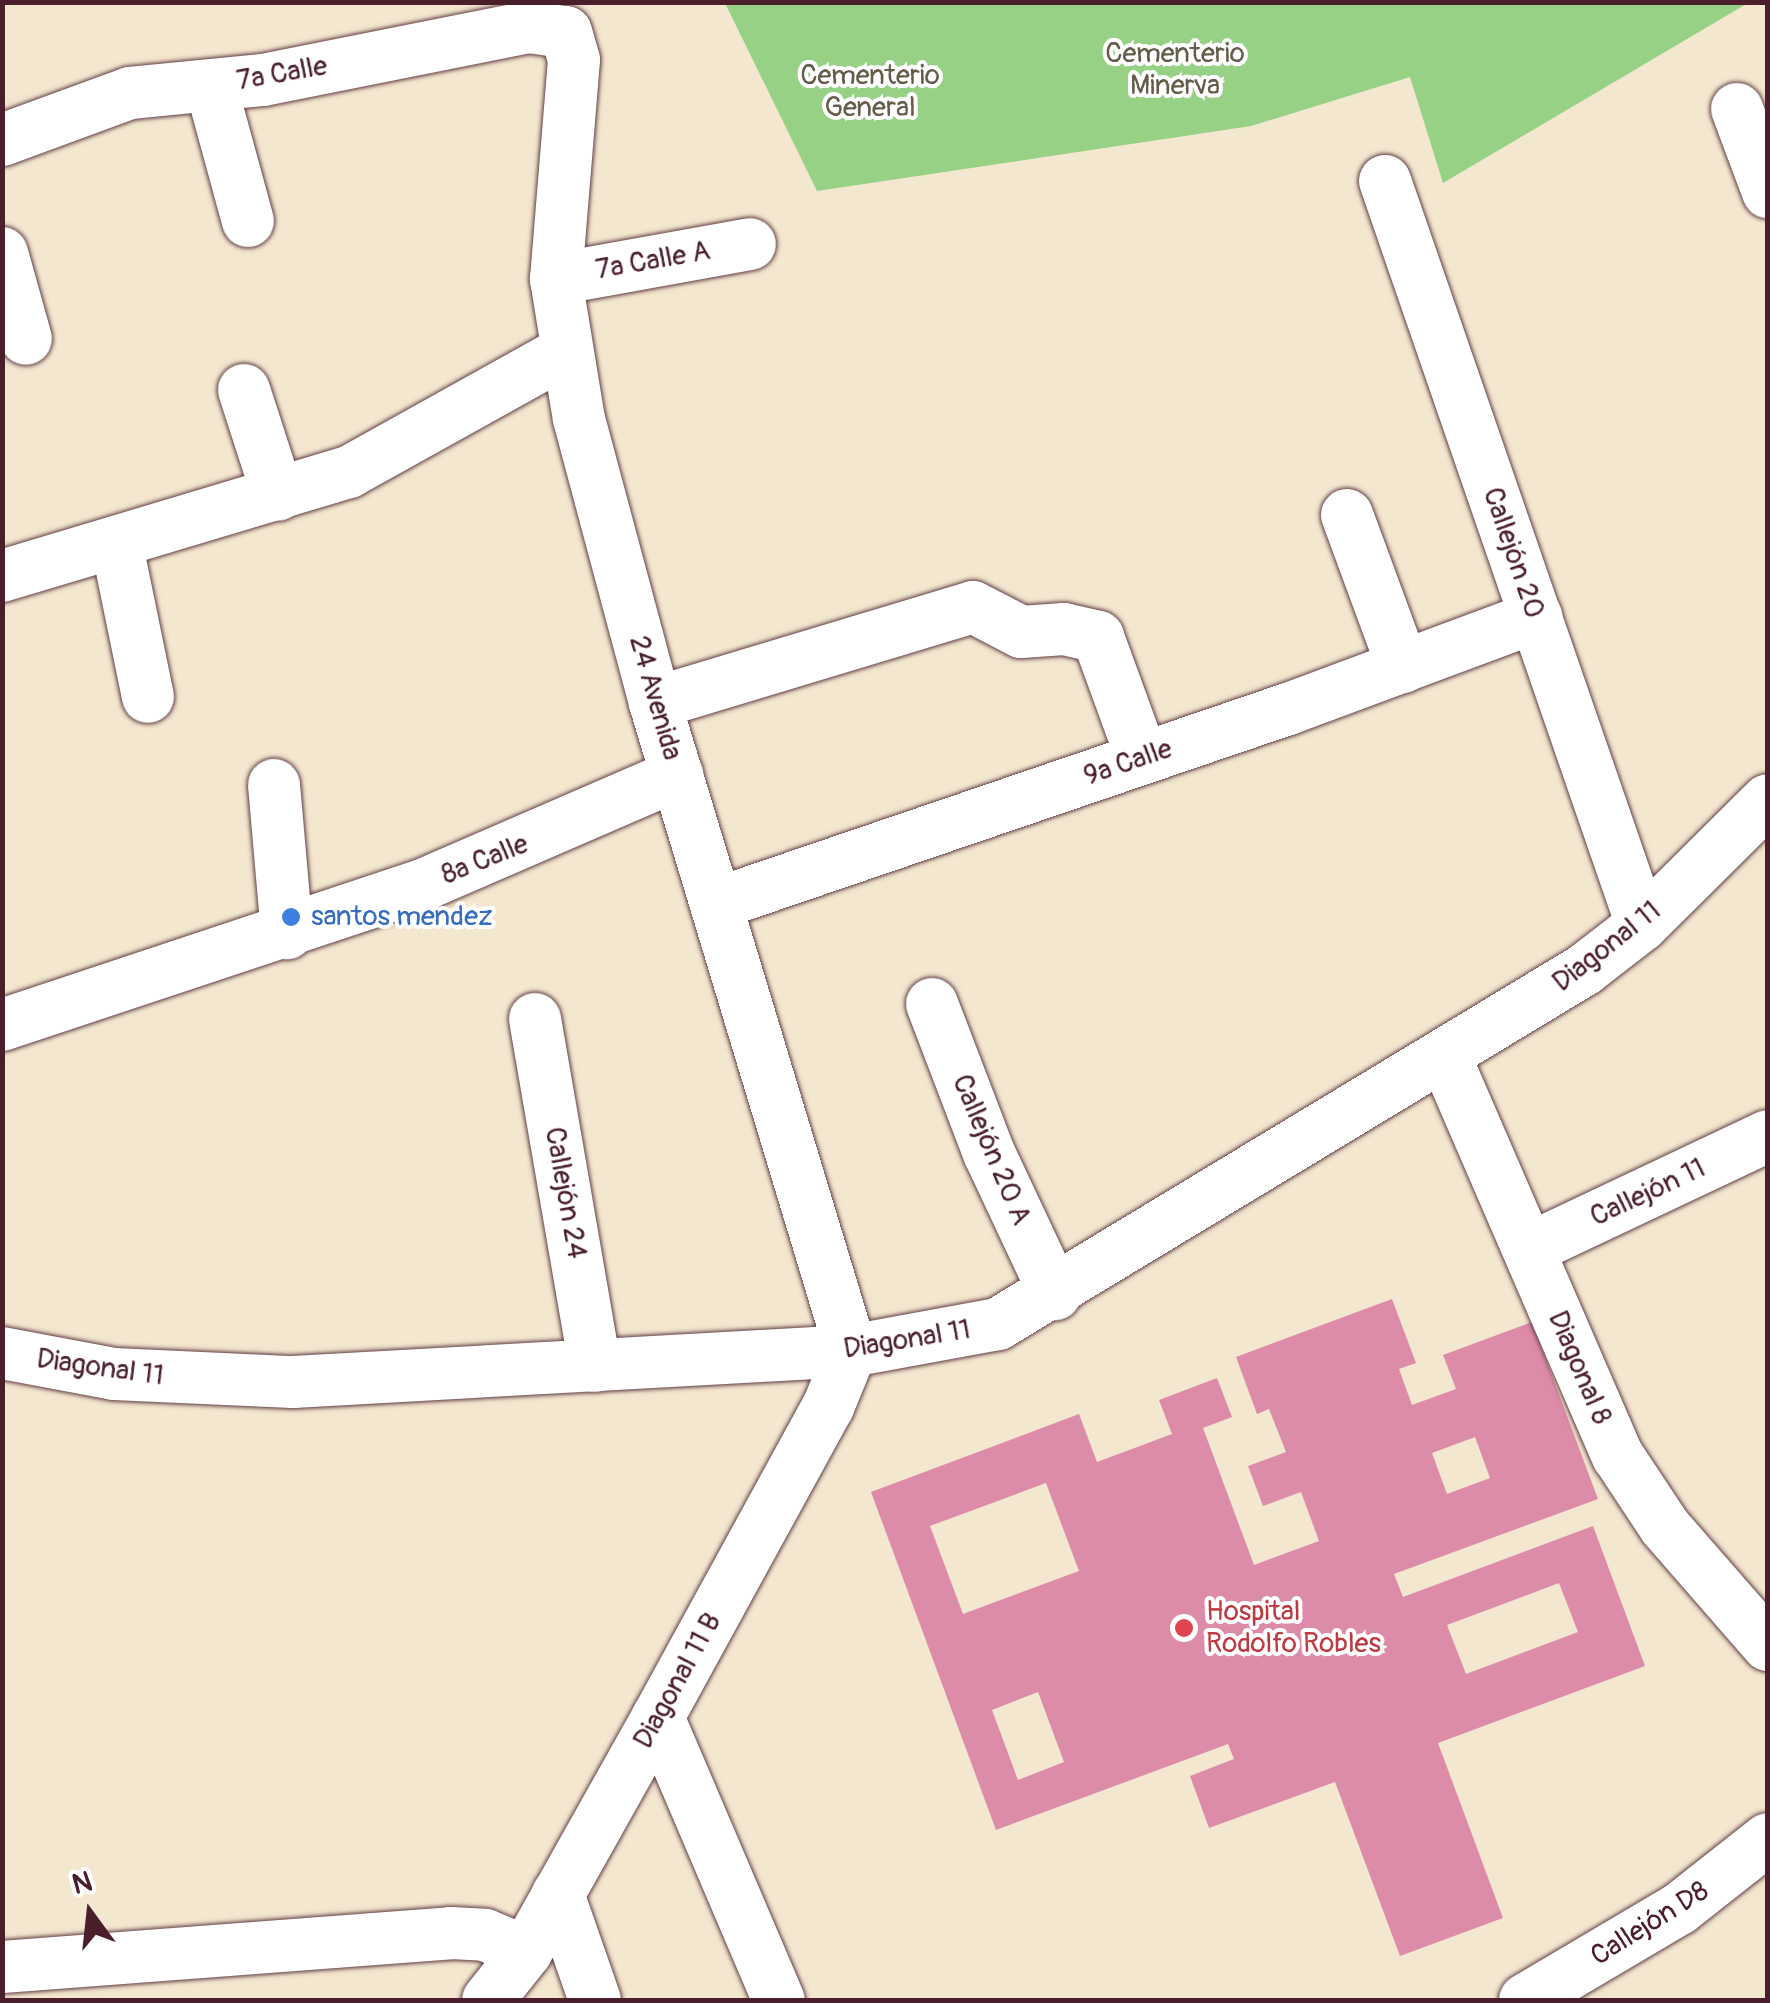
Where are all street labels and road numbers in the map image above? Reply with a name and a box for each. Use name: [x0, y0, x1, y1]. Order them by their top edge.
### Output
street label: 7a Calle: [234, 50, 330, 98]
street label: 7a Calle A: [593, 234, 713, 288]
street label: Callejón 20: [1475, 483, 1551, 623]
street label: 24 Avenida: [621, 632, 689, 764]
street label: 9a Calle: [1080, 732, 1176, 794]
street label: 8a Calle: [437, 827, 533, 893]
street label: Diagonal 11: [1546, 894, 1668, 1000]
street label: Callejón 20 A: [944, 1070, 1038, 1230]
street label: Callejón 24: [537, 1125, 593, 1261]
street label: Callejón 11: [1585, 1152, 1711, 1234]
street label: Diagonal 8: [1540, 1306, 1618, 1430]
street label: Diagonal 11: [841, 1313, 973, 1367]
street label: Diagonal 11: [34, 1342, 166, 1394]
street label: Diagonal 11 B: [627, 1607, 729, 1755]
street label: Callejón D8: [1585, 1875, 1715, 1973]

